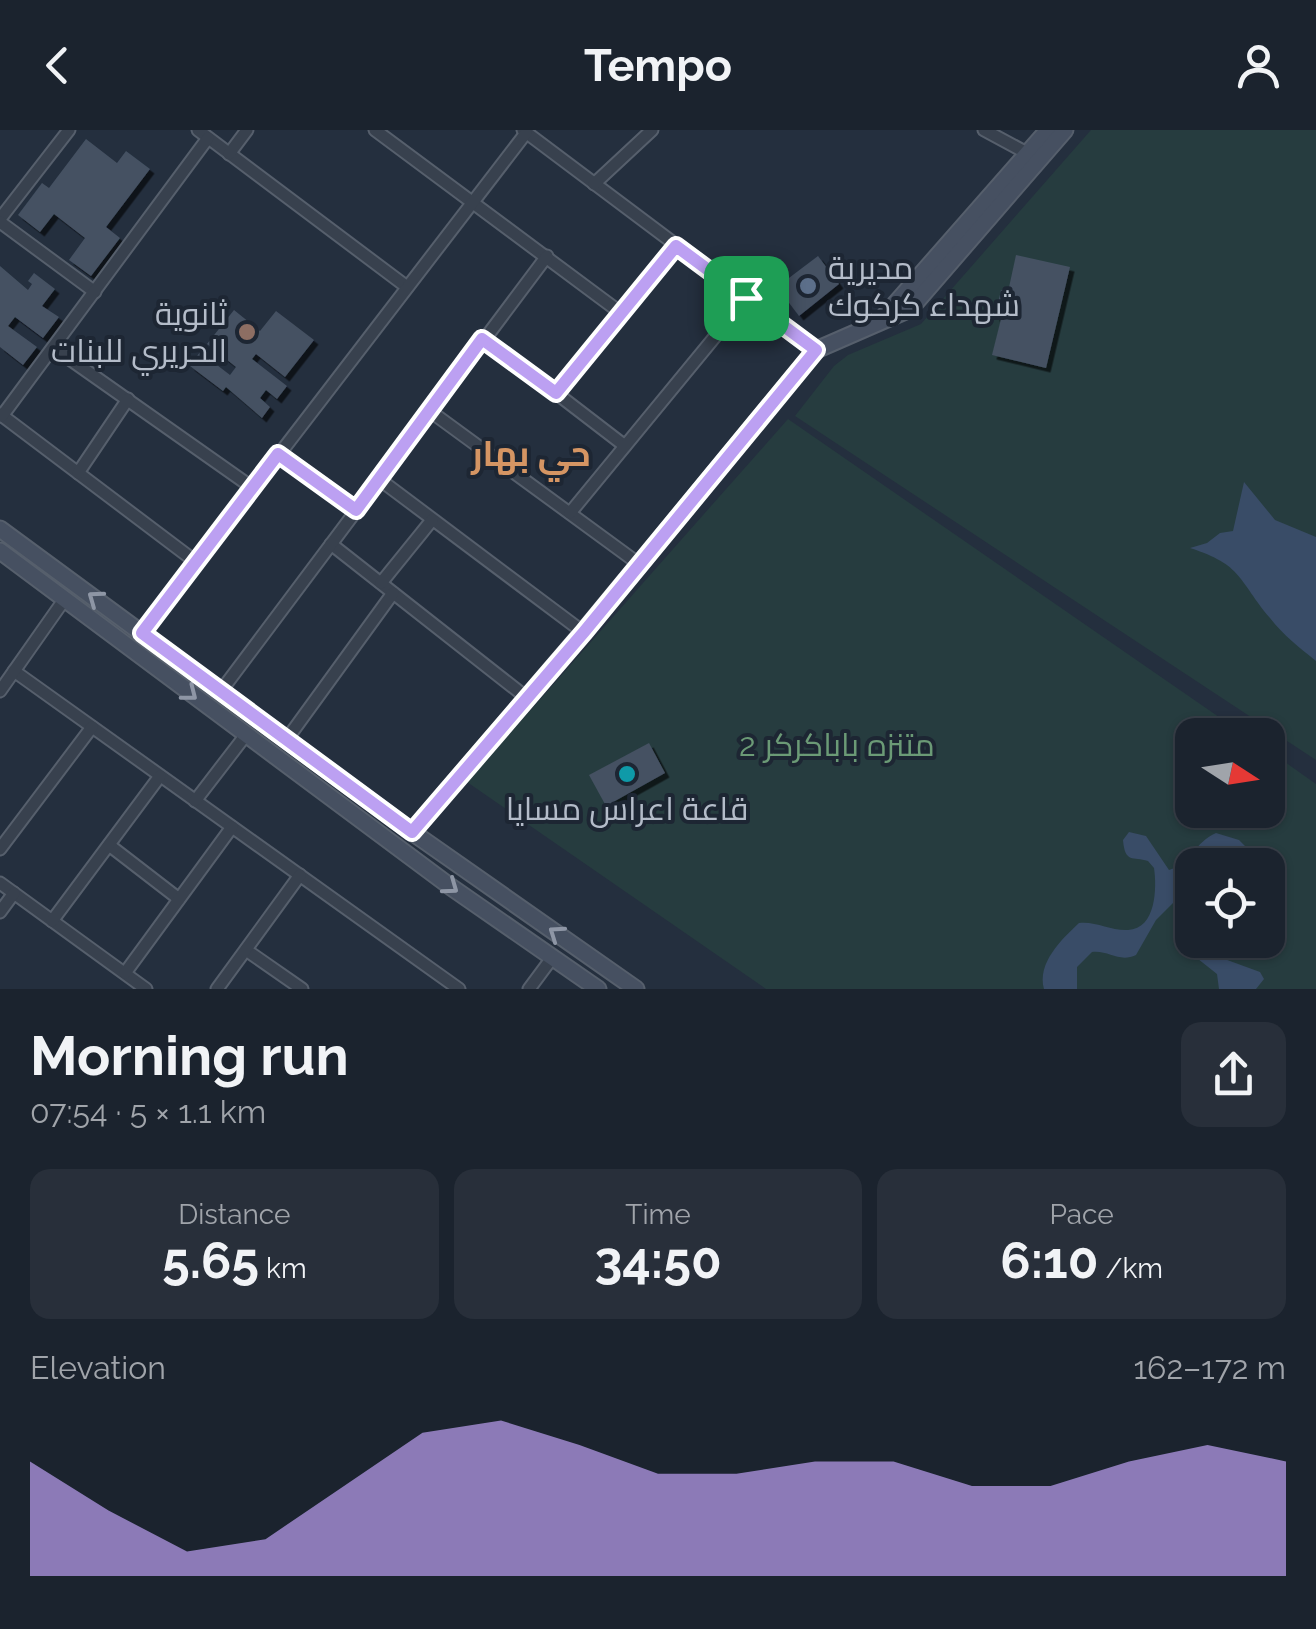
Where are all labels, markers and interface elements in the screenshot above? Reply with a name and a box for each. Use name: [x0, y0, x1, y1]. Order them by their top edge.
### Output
icon: back: [30, 38, 85, 93]
icon: person: [1231, 38, 1286, 93]
text: Tempo: [584, 39, 732, 92]
place label: مديرية شهداء كركوك: [828, 249, 1020, 324]
pin: [704, 256, 789, 341]
icon: arrive: [719, 271, 774, 326]
marker: مديرية شهداء كركوك: [797, 275, 819, 297]
place label: ثانوية الحريري للبنات: [51, 295, 227, 376]
marker: ثانوية الحريري للبنات: [236, 321, 258, 343]
district label: حي بهار: [470, 433, 591, 482]
one-way arrow: [88, 593, 106, 610]
one-way arrow: [179, 683, 197, 700]
north arrow: [1175, 718, 1285, 828]
map controls: [1175, 718, 1285, 958]
park label: متنزه باباكركر 2: [739, 726, 935, 763]
marker: قاعة اعراس مسايا: [616, 763, 638, 785]
place label: قاعة اعراس مسايا: [506, 790, 748, 828]
button: locate: [1175, 848, 1285, 958]
one-way arrow: [440, 876, 458, 893]
one-way arrow: [549, 927, 568, 945]
button: share: [1181, 1022, 1286, 1127]
text: Morning run: [30, 1023, 349, 1088]
text: 07:54 · 5 × 1.1 km: [30, 1093, 266, 1130]
text: Distance: [178, 1198, 290, 1231]
text: Time: [625, 1198, 691, 1231]
text: Pace: [1050, 1198, 1114, 1231]
text: 5.65: [162, 1231, 259, 1290]
text: 34:50: [594, 1231, 722, 1290]
text: 6:10: [1000, 1231, 1098, 1290]
text: km: [259, 1252, 307, 1285]
text: /km: [1098, 1252, 1163, 1285]
text: Elevation: [30, 1349, 166, 1386]
text: 162–172 m: [1133, 1349, 1286, 1386]

